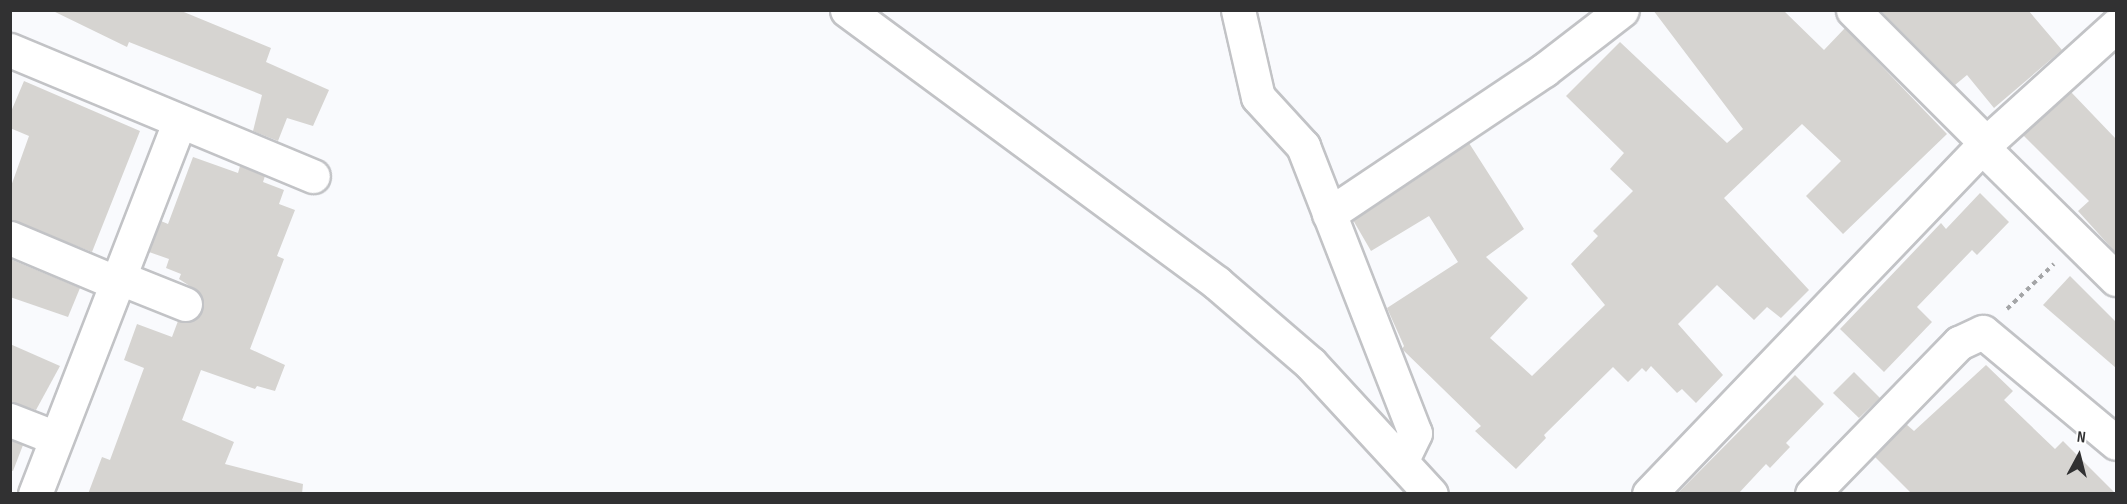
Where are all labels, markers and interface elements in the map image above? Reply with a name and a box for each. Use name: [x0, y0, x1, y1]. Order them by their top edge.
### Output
north arrow: [2049, 426, 2109, 486]
text: N: [2076, 428, 2087, 448]

